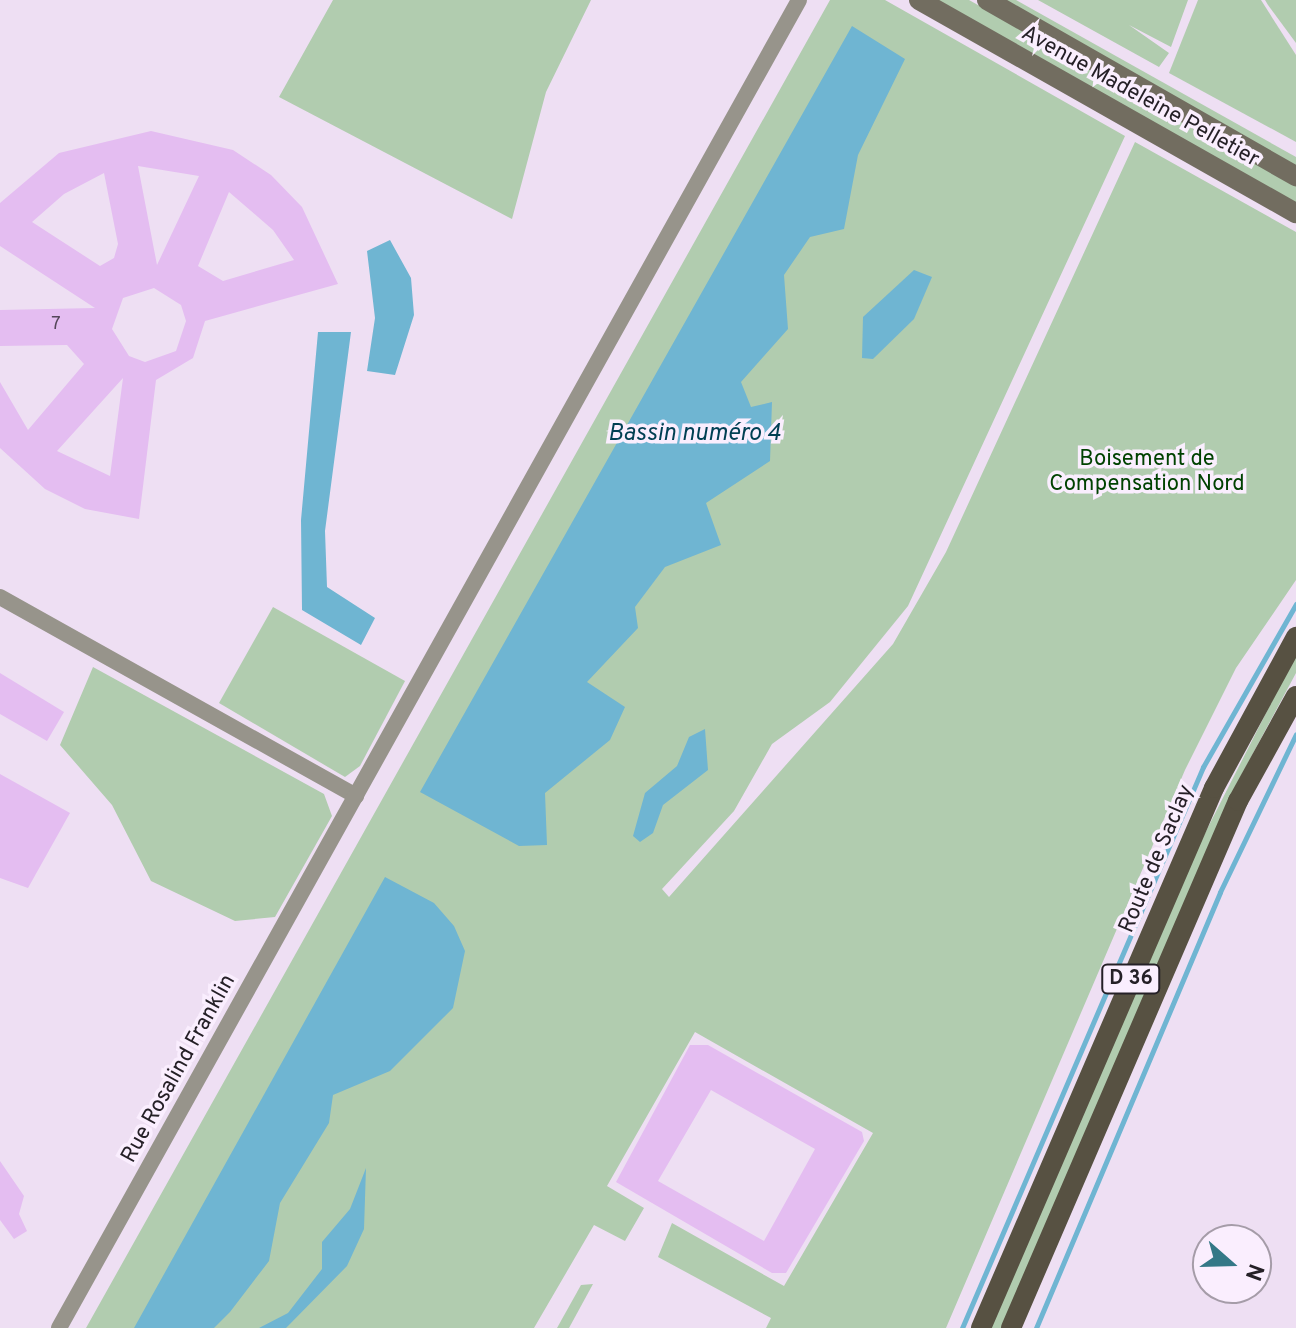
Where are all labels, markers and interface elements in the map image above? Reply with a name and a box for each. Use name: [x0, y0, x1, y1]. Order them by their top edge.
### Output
street label: Avenue Madeleine Pelletier: [1017, 21, 1263, 173]
house number: 7: [51, 314, 61, 336]
water label: Bassin numéro 4: [608, 421, 780, 449]
park label: Boisement de Compensation Nord: [1049, 446, 1245, 498]
street label: Route de Saclay: [1114, 781, 1200, 937]
road number: D 36: [1101, 963, 1161, 995]
street label: Rue Rosalind Franklin: [116, 970, 242, 1168]
north arrow: [1192, 1224, 1272, 1304]
text: N: [1238, 1260, 1269, 1284]

